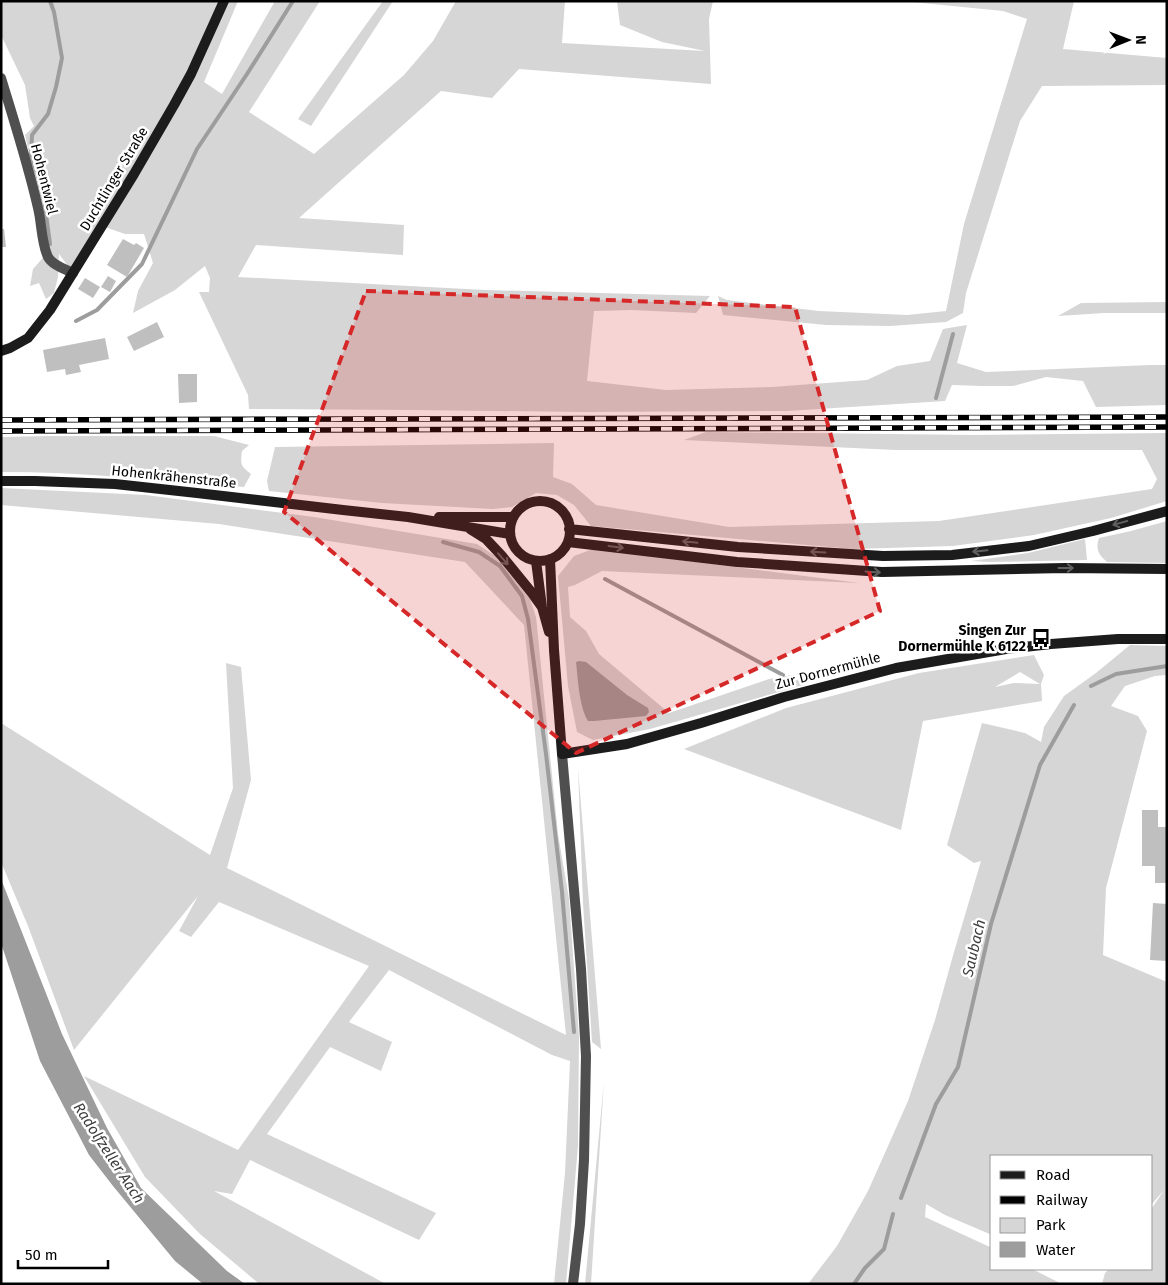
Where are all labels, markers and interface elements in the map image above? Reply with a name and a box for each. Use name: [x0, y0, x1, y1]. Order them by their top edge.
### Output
north arrow: [1103, 15, 1153, 65]
text: N: [1132, 35, 1149, 45]
street label: Duchtlinger Straße: [76, 124, 152, 234]
street label: Hohentwiel: [27, 142, 61, 216]
street label: Hohenkrähenstraße: [111, 462, 237, 492]
one-way arrow: [1112, 519, 1128, 529]
one-way arrow: [682, 537, 698, 547]
one-way arrow: [608, 542, 624, 552]
one-way arrow: [973, 546, 989, 556]
one-way arrow: [811, 547, 827, 556]
one-way arrow: [498, 552, 509, 565]
one-way arrow: [1058, 563, 1074, 573]
one-way arrow: [865, 567, 881, 576]
place label: Singen Zur Dornermühle K 6122: [898, 622, 1026, 655]
bus stop icon: Singen Zur Dornermühle K 6122: [1030, 627, 1052, 649]
street label: Zur Dornermühle: [774, 649, 882, 693]
water label: Saubach: [958, 918, 989, 979]
water label: Radolfzeller Aach: [70, 1099, 148, 1207]
legend: [990, 1155, 1153, 1270]
text: Road: [1036, 1166, 1071, 1184]
text: Railway: [1036, 1191, 1088, 1209]
text: Park: [1036, 1216, 1066, 1234]
scale bar: [18, 1238, 108, 1270]
text: Water: [1036, 1241, 1075, 1259]
text: 50 m: [25, 1246, 58, 1264]

